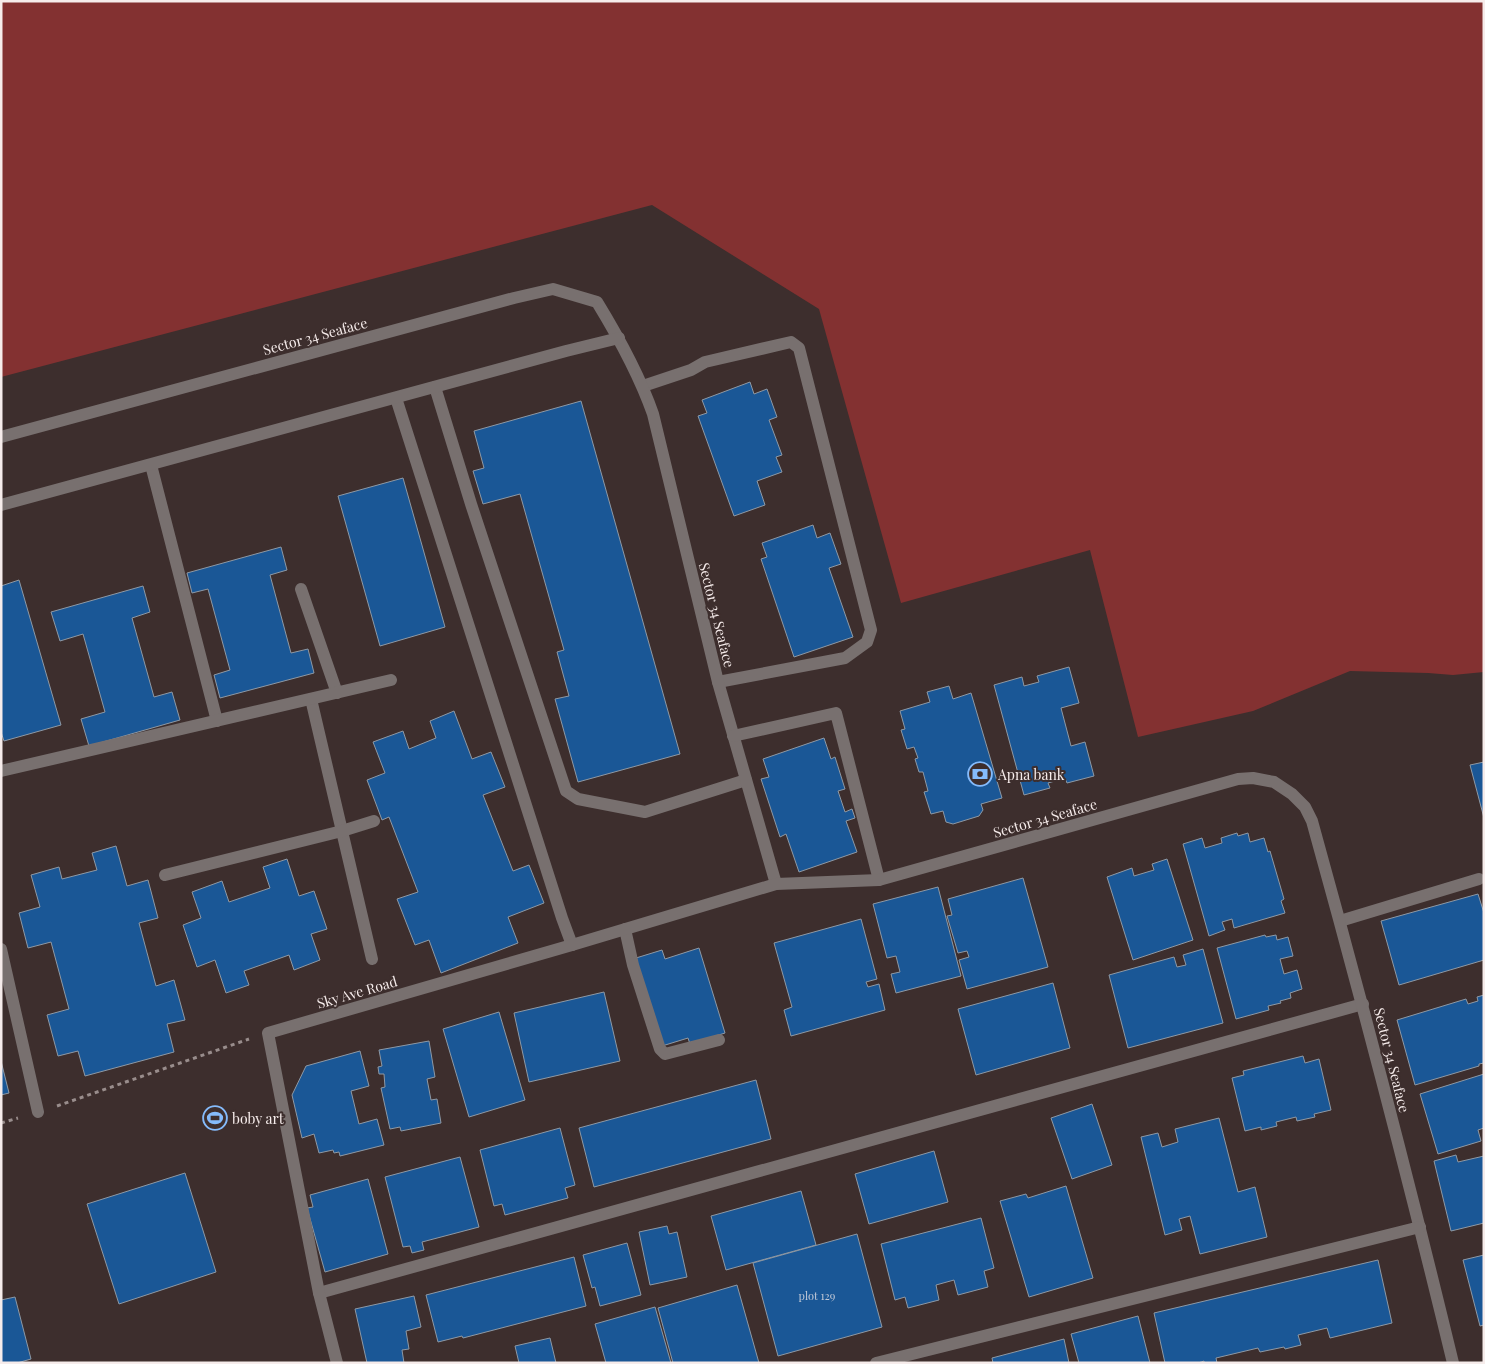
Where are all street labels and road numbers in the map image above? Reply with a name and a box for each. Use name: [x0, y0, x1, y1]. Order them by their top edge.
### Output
street label: Sector 34 Seaface: [261, 313, 369, 359]
street label: Sector 34 Seaface: [695, 561, 739, 669]
street label: Sector 34 Seaface: [991, 794, 1099, 842]
street label: Sky Ave Road: [315, 971, 399, 1013]
street label: Sector 34 Seaface: [1370, 1006, 1414, 1114]

